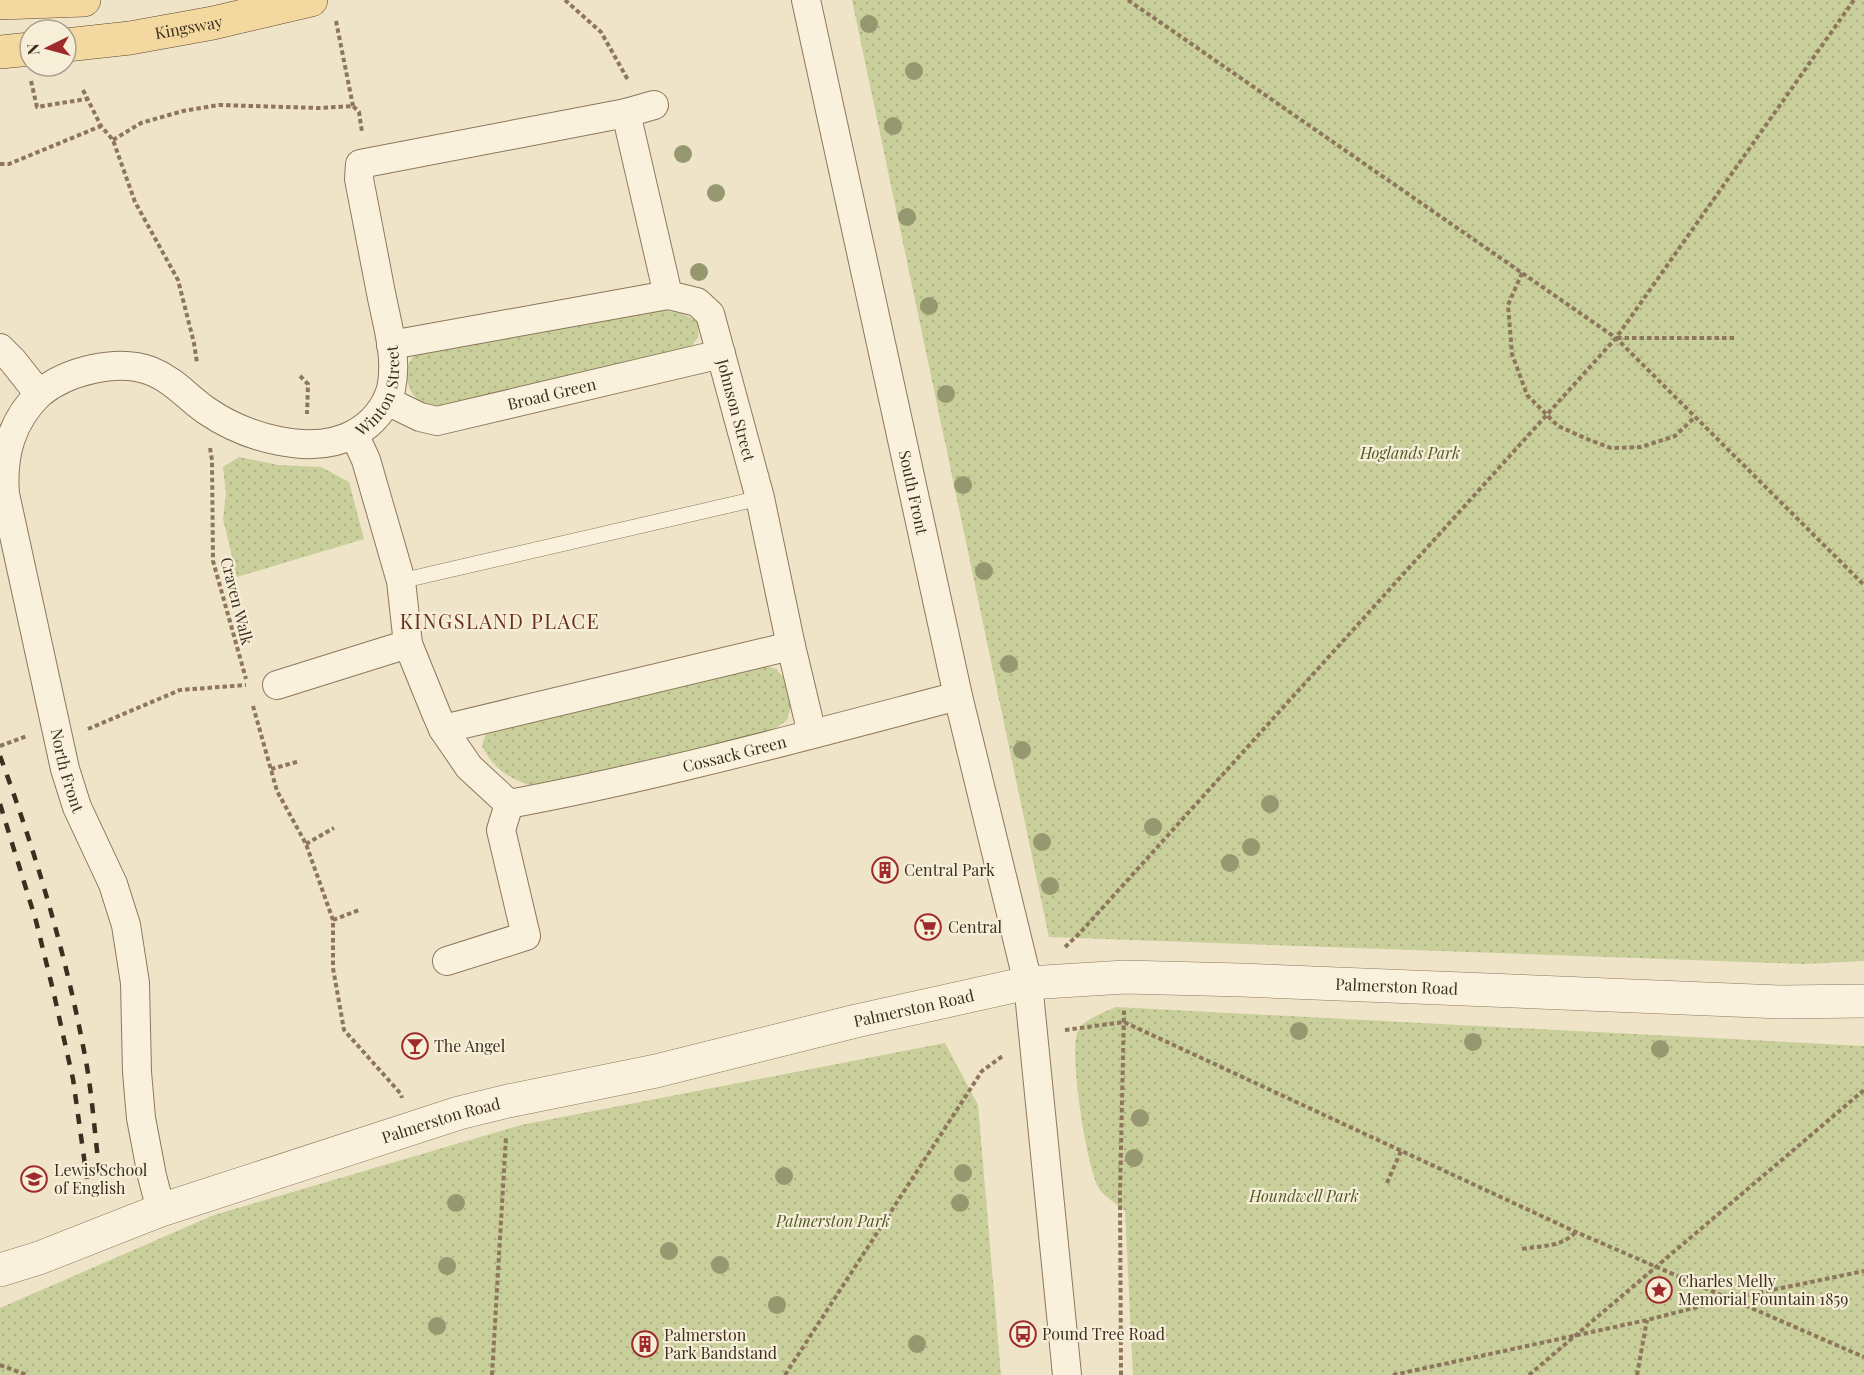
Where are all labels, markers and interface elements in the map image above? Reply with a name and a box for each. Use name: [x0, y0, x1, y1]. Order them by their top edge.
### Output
street label: Kingsway: [153, 10, 224, 43]
north arrow: [18, 18, 78, 78]
text: N: [22, 42, 44, 56]
street label: Winton Street: [350, 344, 403, 441]
street label: Johnson Street: [712, 356, 761, 464]
street label: Broad Green: [505, 373, 599, 414]
park label: Hoglands Park: [1359, 442, 1460, 463]
street label: South Front: [895, 448, 933, 537]
street label: Craven Walk: [216, 555, 259, 647]
district label: KINGSLAND PLACE: [400, 607, 600, 634]
street label: North Front: [46, 726, 89, 816]
street label: Cossack Green: [680, 730, 789, 776]
building icon: Central Park: [870, 855, 900, 885]
place label: Central Park: [904, 859, 995, 880]
supermarket icon: Central: [913, 912, 943, 942]
place label: Central: [948, 916, 1002, 937]
street label: Palmerston Road: [1335, 973, 1458, 999]
street label: Palmerston Road: [851, 984, 976, 1031]
bar icon: The Angel: [400, 1031, 430, 1061]
place label: The Angel: [434, 1035, 506, 1056]
street label: Palmerston Road: [379, 1092, 502, 1147]
place label: Lewis School of English: [54, 1159, 148, 1198]
school or university icon: Lewis School of English: [19, 1164, 49, 1194]
park label: Houndwell Park: [1248, 1185, 1359, 1206]
park label: Palmerston Park: [775, 1210, 890, 1231]
place label: Charles Melly Memorial Fountain 1859: [1678, 1270, 1848, 1309]
place icon: Charles Melly Memorial Fountain 1859: [1644, 1275, 1674, 1305]
bus stop icon: Pound Tree Road: [1008, 1319, 1038, 1349]
place label: Pound Tree Road: [1042, 1323, 1165, 1344]
place label: Palmerston Park Bandstand: [664, 1324, 777, 1363]
building icon: Palmerston Park Bandstand: [630, 1329, 660, 1359]

